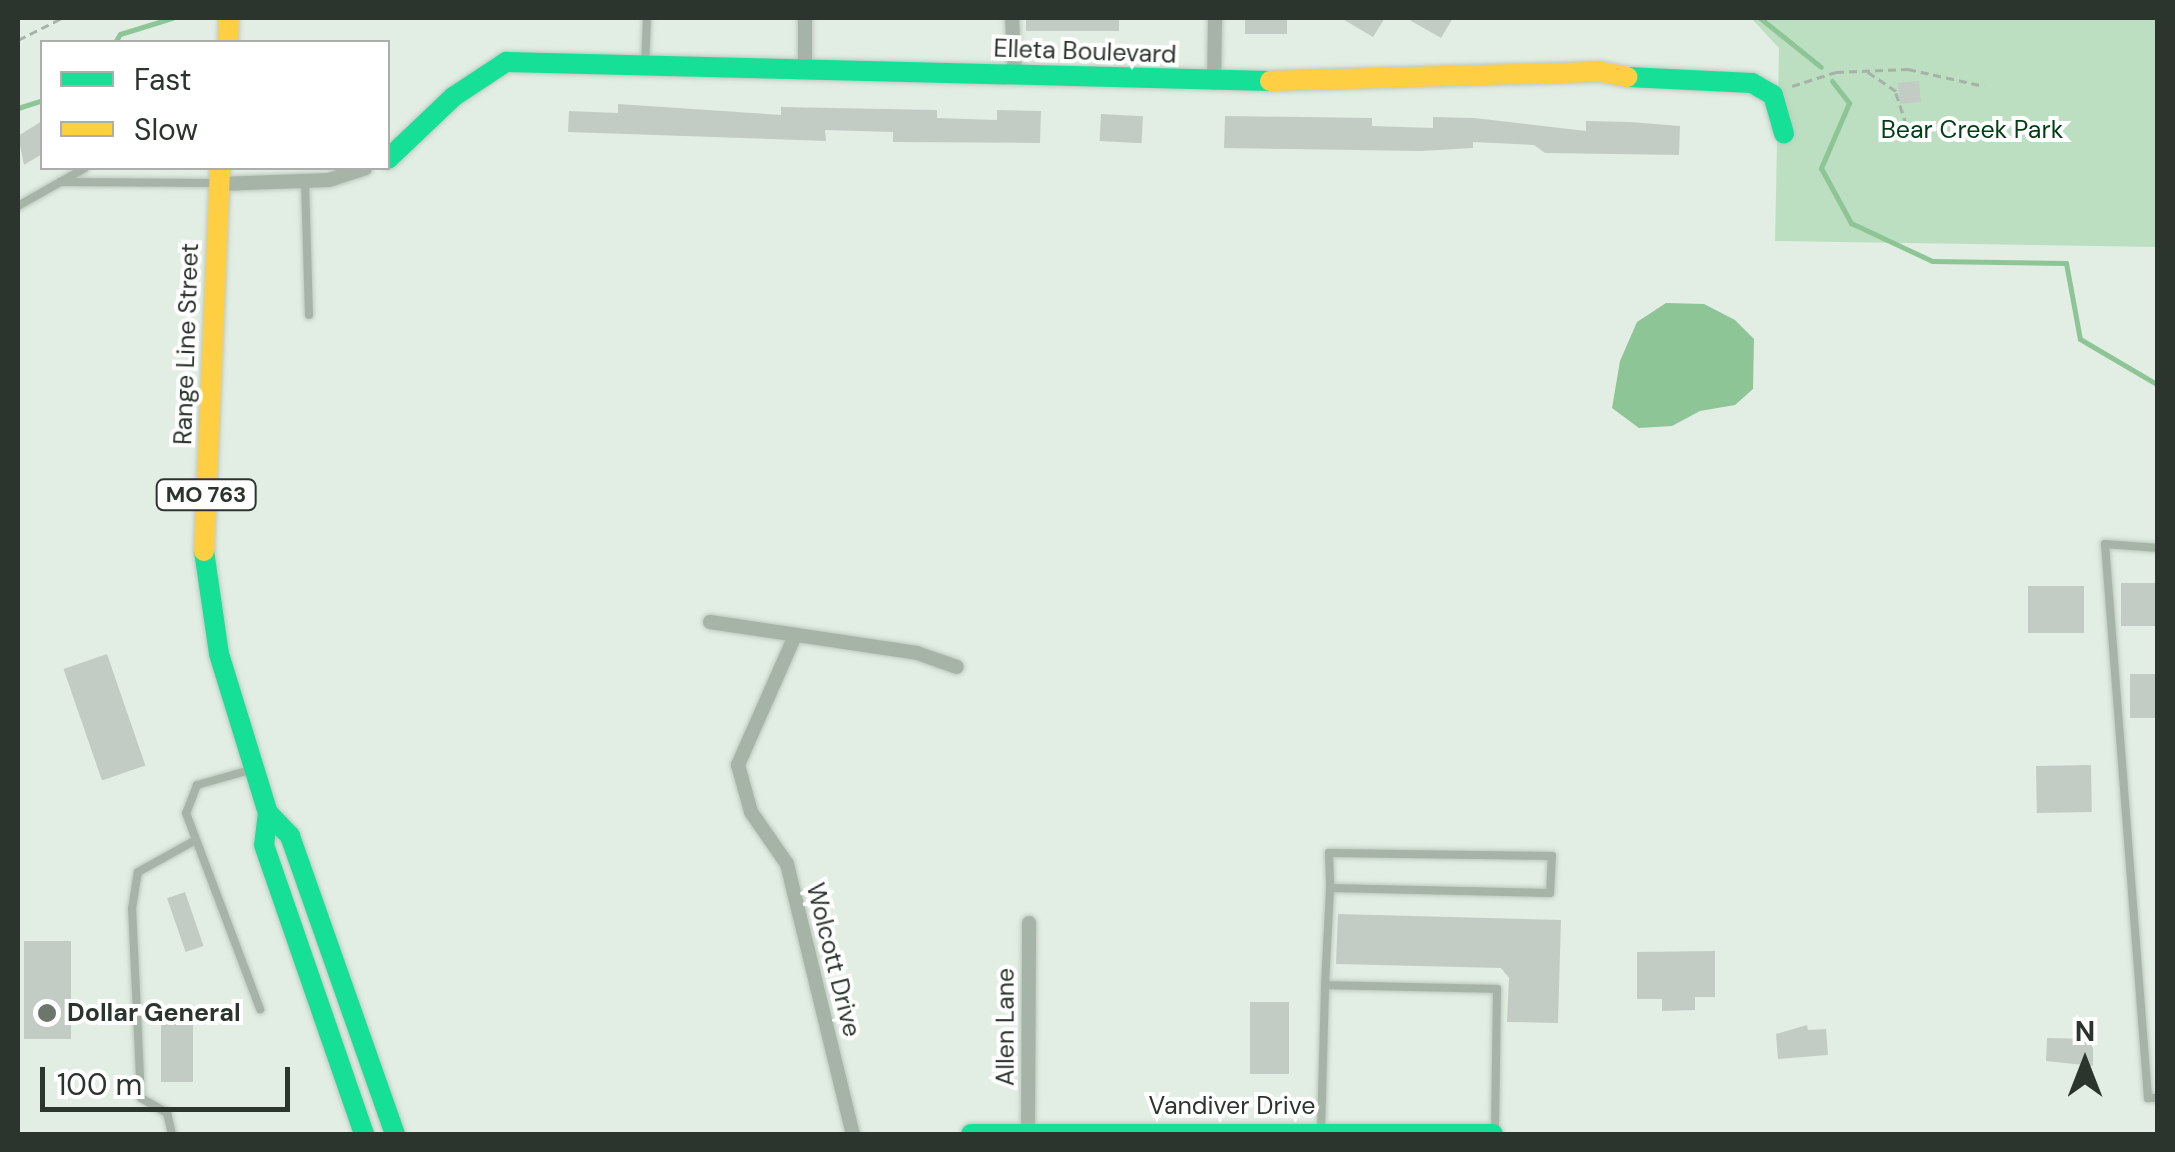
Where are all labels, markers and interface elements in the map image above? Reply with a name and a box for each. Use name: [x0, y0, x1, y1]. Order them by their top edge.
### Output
street label: Elleta Boulevard: [993, 34, 1177, 70]
legend: [40, 40, 390, 170]
text: Fast: [134, 60, 192, 99]
text: Slow: [134, 110, 198, 149]
park label: Bear Creek Park: [1881, 115, 2063, 145]
street label: Range Line Street: [168, 243, 206, 445]
road number: MO 763: [154, 478, 258, 512]
street label: Wolcott Drive: [799, 880, 867, 1040]
street label: Allen Lane: [991, 968, 1021, 1086]
place label: Dollar General: [67, 998, 241, 1028]
marker: Dollar General: [36, 1002, 58, 1024]
north arrow: [2035, 1012, 2135, 1112]
text: N: [2075, 1013, 2095, 1050]
scale bar: [45, 1047, 295, 1109]
text: 100 m: [57, 1065, 142, 1104]
street label: Vandiver Drive: [1149, 1091, 1315, 1121]

